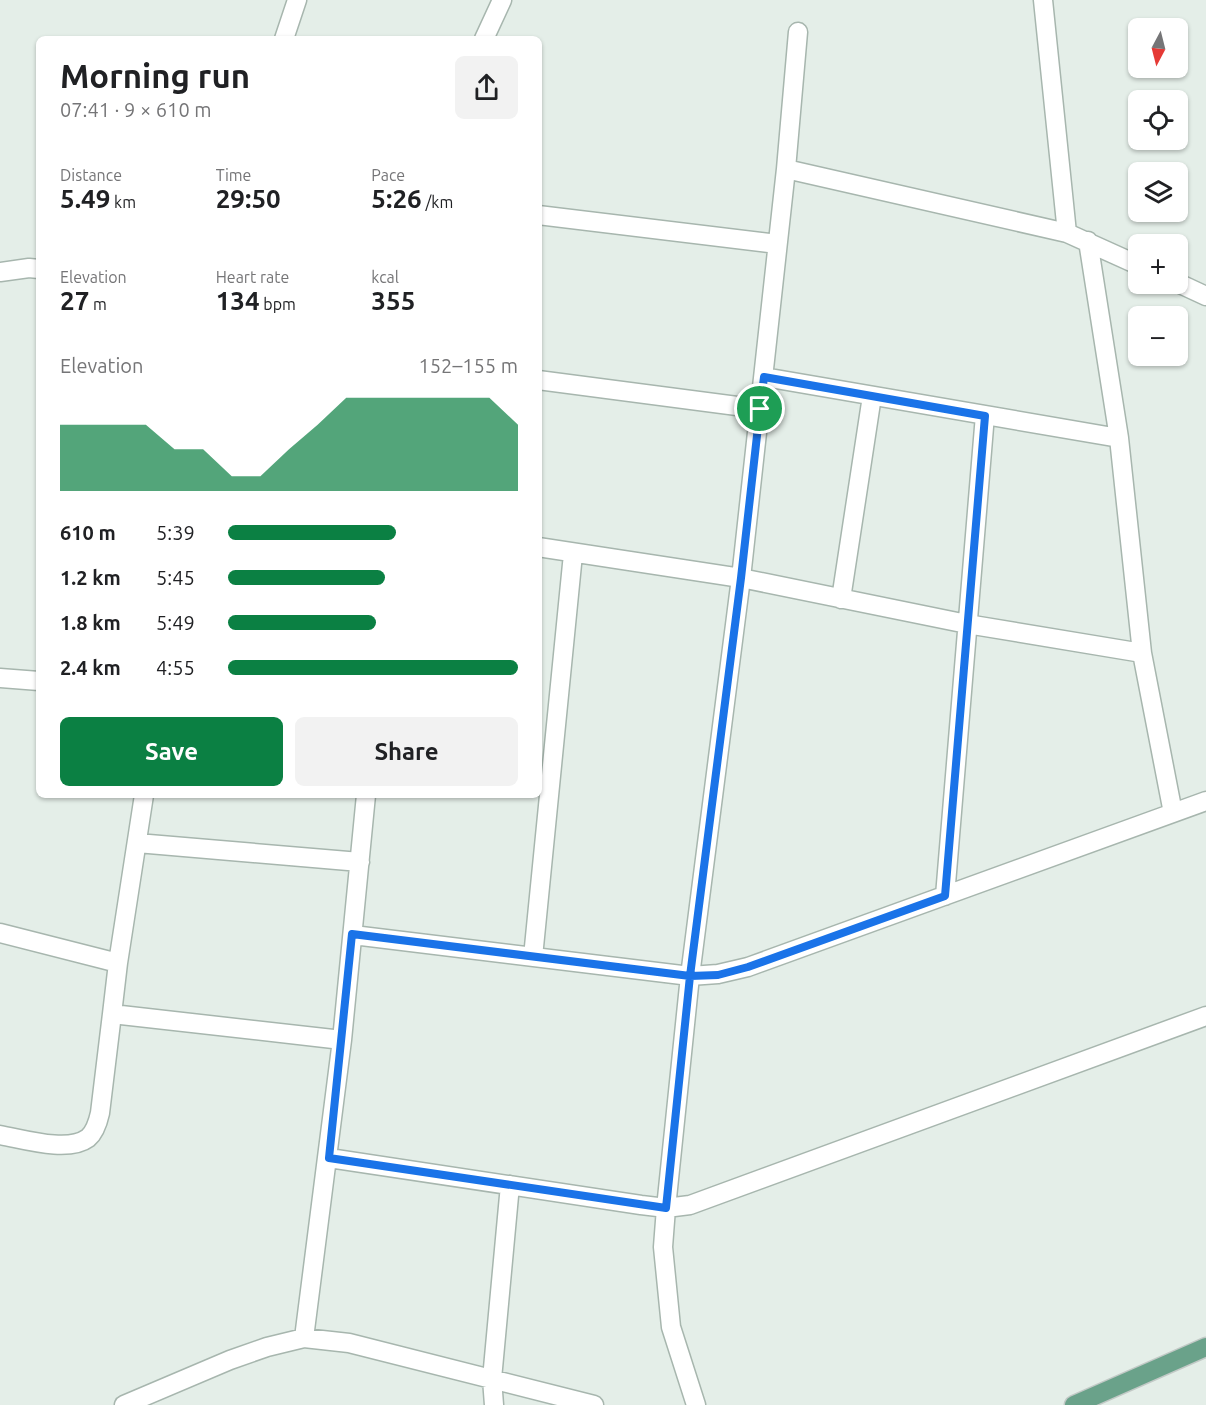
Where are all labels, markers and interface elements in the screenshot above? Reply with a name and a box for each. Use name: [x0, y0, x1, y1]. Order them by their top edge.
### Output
north arrow: [1128, 18, 1188, 78]
map controls: [1128, 18, 1188, 366]
button: share: [455, 56, 518, 119]
text: Morning run: [60, 57, 250, 94]
button: locate: [1128, 90, 1188, 150]
text: 07:41 · 9 × 610 m: [60, 98, 212, 121]
button: layers: [1128, 162, 1188, 222]
text: Distance: [60, 166, 122, 184]
text: Time: [216, 166, 251, 184]
text: Pace: [371, 166, 405, 184]
text: 5.49: [60, 184, 110, 213]
text: 29:50: [216, 184, 281, 213]
text: 5:26: [371, 184, 422, 213]
text: km: [110, 193, 136, 211]
text: /km: [422, 193, 453, 211]
button: +: [1128, 234, 1188, 294]
text: Elevation: [60, 268, 127, 286]
text: Heart rate: [216, 268, 289, 286]
text: kcal: [371, 268, 399, 286]
text: 27: [60, 286, 89, 315]
text: 134: [216, 286, 260, 315]
text: 355: [371, 286, 415, 315]
text: m: [89, 295, 107, 313]
text: bpm: [260, 295, 296, 313]
button: −: [1128, 306, 1188, 366]
text: Elevation: [60, 354, 143, 377]
text: 152–155 m: [419, 354, 518, 377]
pin: [734, 383, 785, 434]
icon: arrive: [743, 392, 776, 425]
text: 610 m: [60, 521, 116, 544]
text: 5:39: [156, 521, 195, 544]
text: 1.2 km: [60, 566, 121, 589]
text: 5:45: [156, 566, 195, 589]
text: 1.8 km: [60, 611, 121, 634]
text: 5:49: [156, 611, 195, 634]
text: 2.4 km: [60, 656, 121, 679]
text: 4:55: [156, 656, 195, 679]
button: Save: [60, 717, 283, 786]
button: Share: [295, 717, 518, 786]

